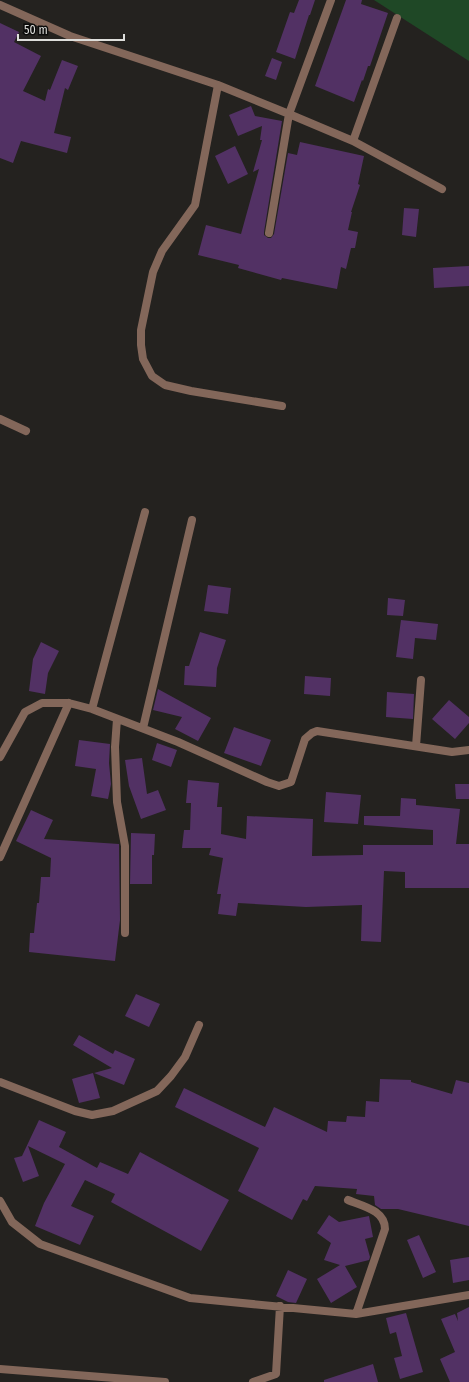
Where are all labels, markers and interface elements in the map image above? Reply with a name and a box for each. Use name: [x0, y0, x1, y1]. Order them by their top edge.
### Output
scale bar: [18, 16, 124, 42]
text: 50 m: [24, 23, 48, 37]

